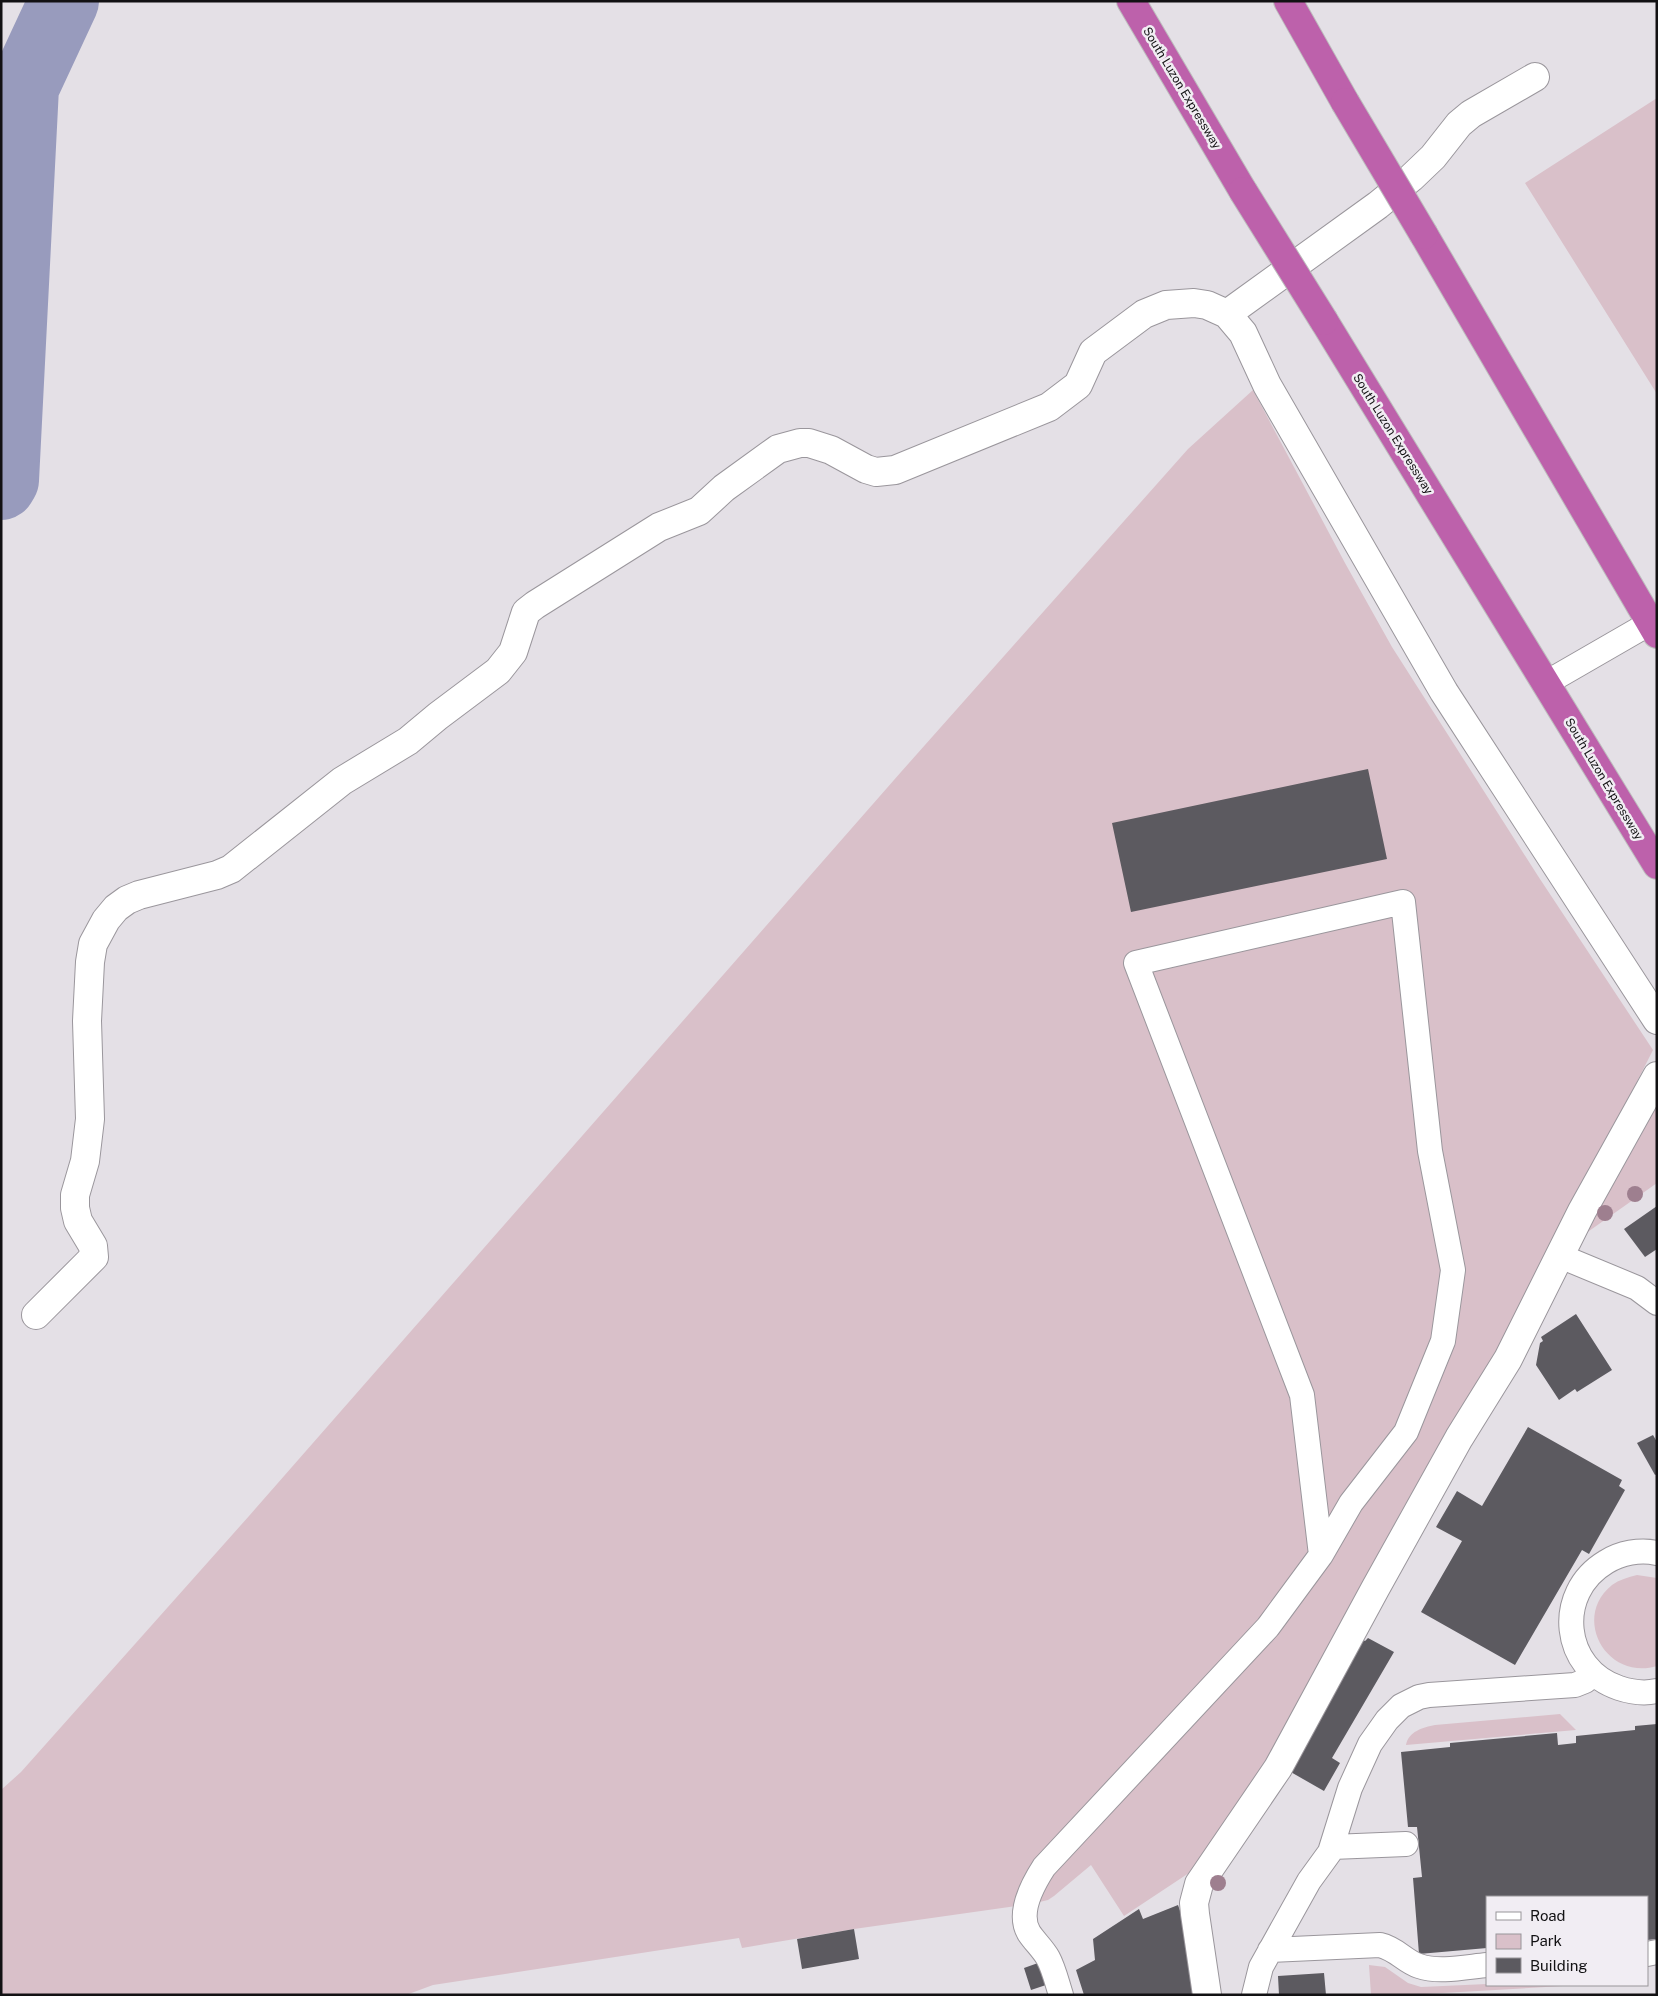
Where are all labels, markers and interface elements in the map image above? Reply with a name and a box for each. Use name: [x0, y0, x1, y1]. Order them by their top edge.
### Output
street label: South Luzon Expressway: [1140, 25, 1224, 152]
street label: South Luzon Expressway: [1350, 371, 1436, 497]
street label: South Luzon Expressway: [1562, 716, 1646, 843]
legend: [1486, 1896, 1648, 1986]
text: Road: [1530, 1907, 1566, 1924]
text: Park: [1530, 1932, 1562, 1949]
text: Building: [1530, 1957, 1588, 1974]

